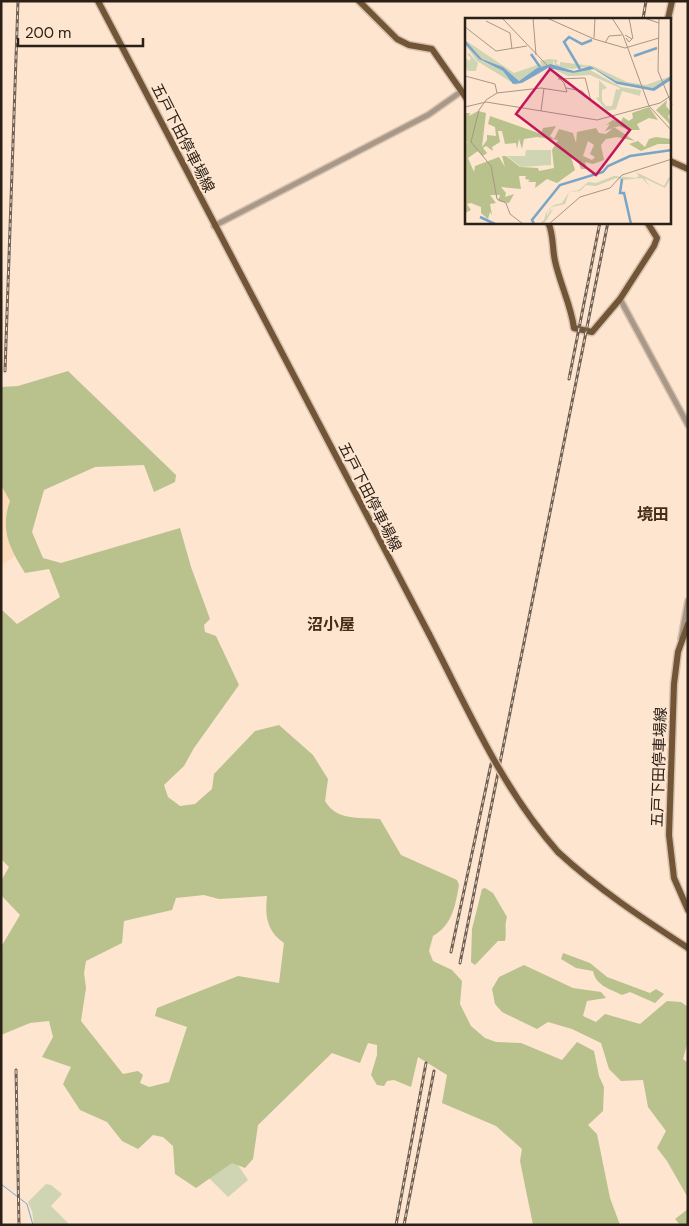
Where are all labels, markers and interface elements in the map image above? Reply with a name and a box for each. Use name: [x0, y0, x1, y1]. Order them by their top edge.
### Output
scale bar: [18, 15, 142, 47]
inset map: [465, 18, 672, 224]
text: 200 m: [25, 23, 71, 43]
street label: 五戸下田停車場線: [147, 80, 219, 196]
street label: 五戸下田停車場線: [334, 439, 406, 555]
district label: 境田: [637, 504, 669, 525]
district label: 沼小屋: [307, 614, 355, 635]
street label: 五戸下田停車場線: [647, 707, 671, 827]

